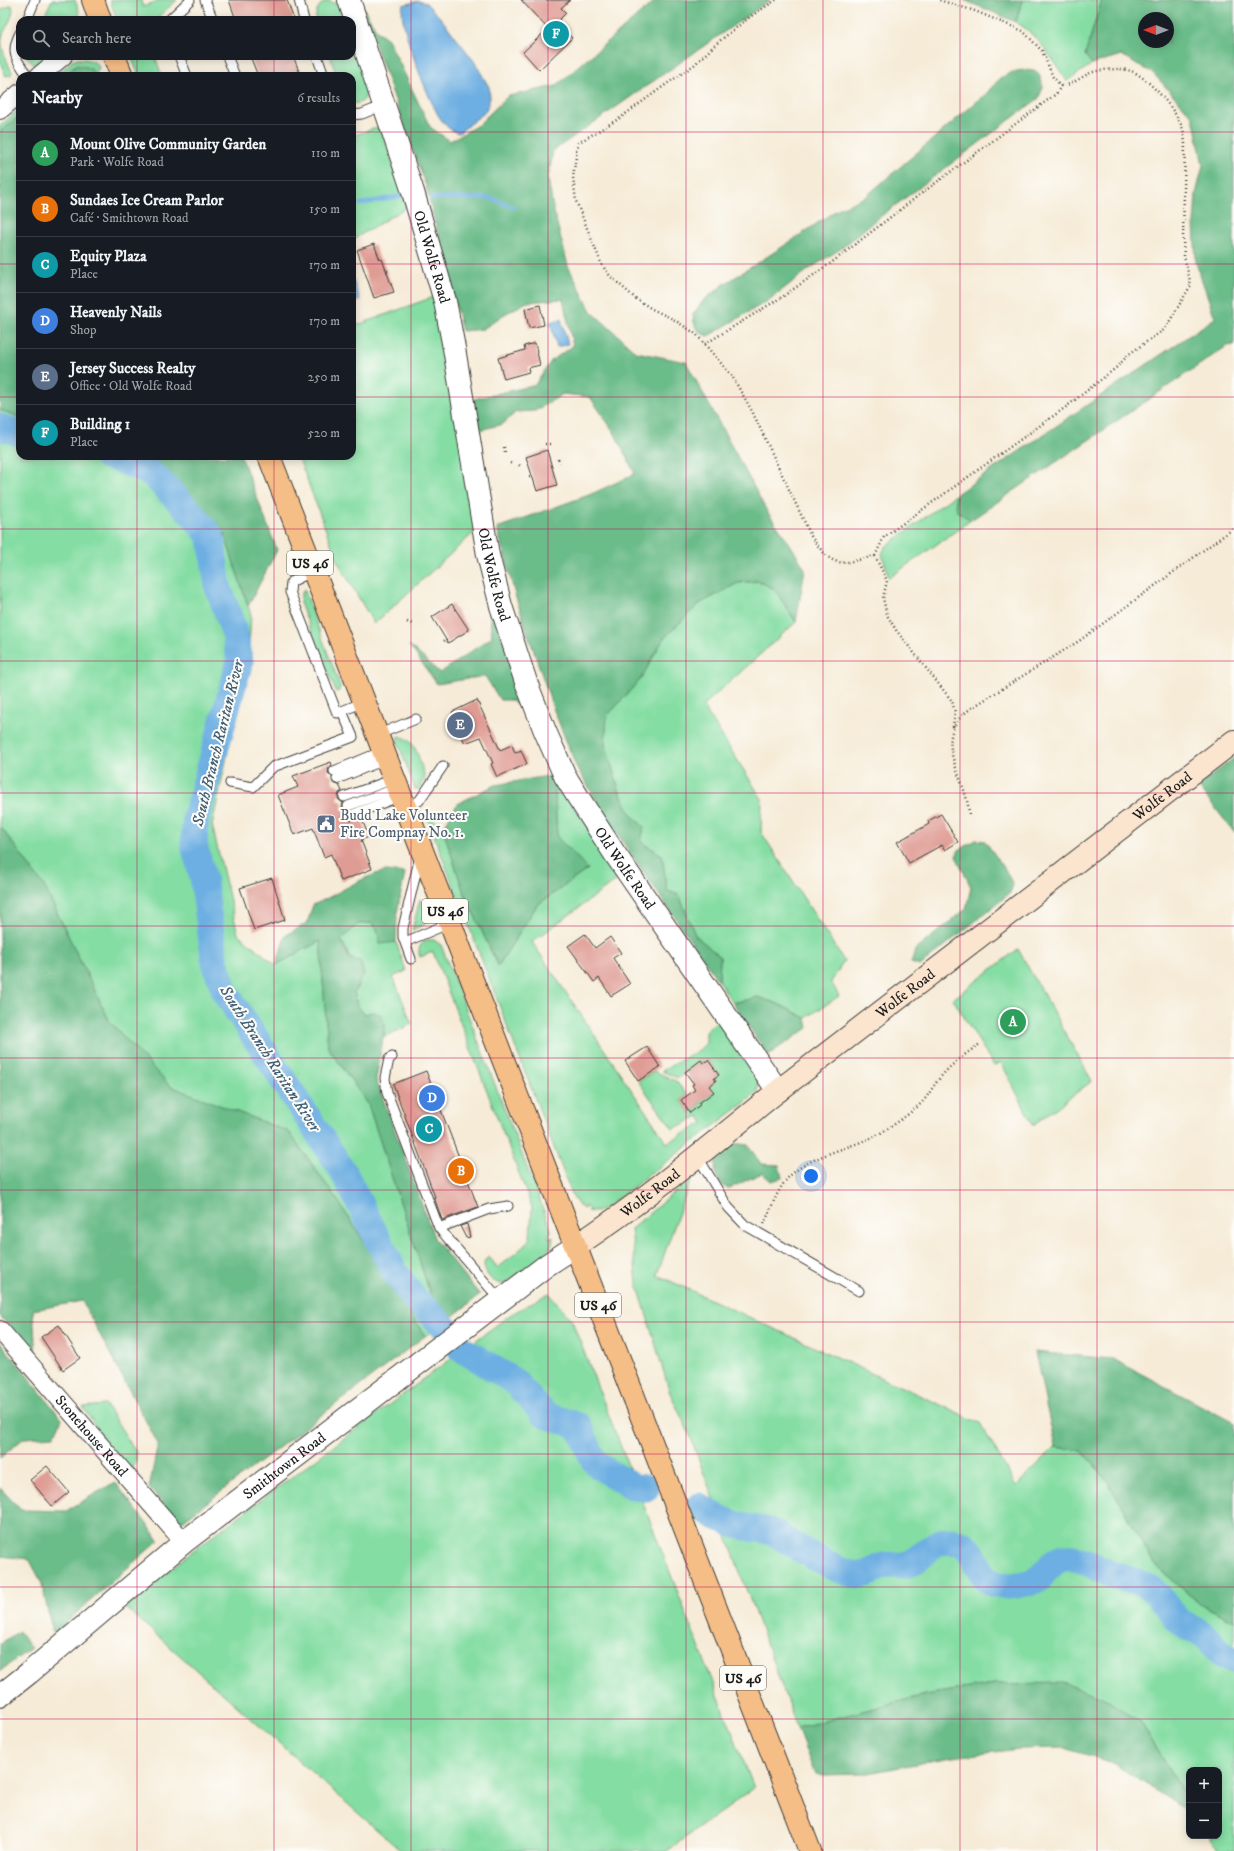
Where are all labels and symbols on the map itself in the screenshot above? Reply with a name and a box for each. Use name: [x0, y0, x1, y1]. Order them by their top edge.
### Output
north arrow: [1138, 12, 1174, 48]
pin: F: [543, 19, 569, 49]
street label: Old Wolfe Road: [409, 208, 454, 306]
street label: Old Wolfe Road: [474, 526, 515, 624]
road number: US 46: [287, 551, 333, 575]
water label: South Branch Raritan River: [187, 657, 249, 829]
pin: E: [447, 710, 473, 740]
street label: Wolfe Road: [1128, 767, 1196, 826]
place label: Budd Lake Volunteer Fire Compnay No. 1.: [340, 806, 467, 842]
public building icon: Budd Lake Volunteer Fire Compnay No. 1.: [315, 813, 337, 835]
street label: Old Wolfe Road: [590, 823, 660, 914]
road number: US 46: [422, 899, 468, 923]
street label: Wolfe Road: [871, 965, 939, 1023]
water label: South Branch Raritan River: [215, 981, 326, 1137]
pin: A: [1000, 1007, 1026, 1037]
pin: D: [419, 1083, 445, 1113]
pin: C: [416, 1114, 442, 1144]
pin: B: [448, 1156, 474, 1186]
street label: Wolfe Road: [616, 1164, 684, 1223]
your location: [801, 1166, 821, 1186]
road number: US 46: [575, 1293, 621, 1317]
street label: Stonehouse Road: [51, 1391, 132, 1481]
street label: Smithtown Road: [239, 1428, 330, 1504]
road number: US 46: [720, 1666, 766, 1690]

